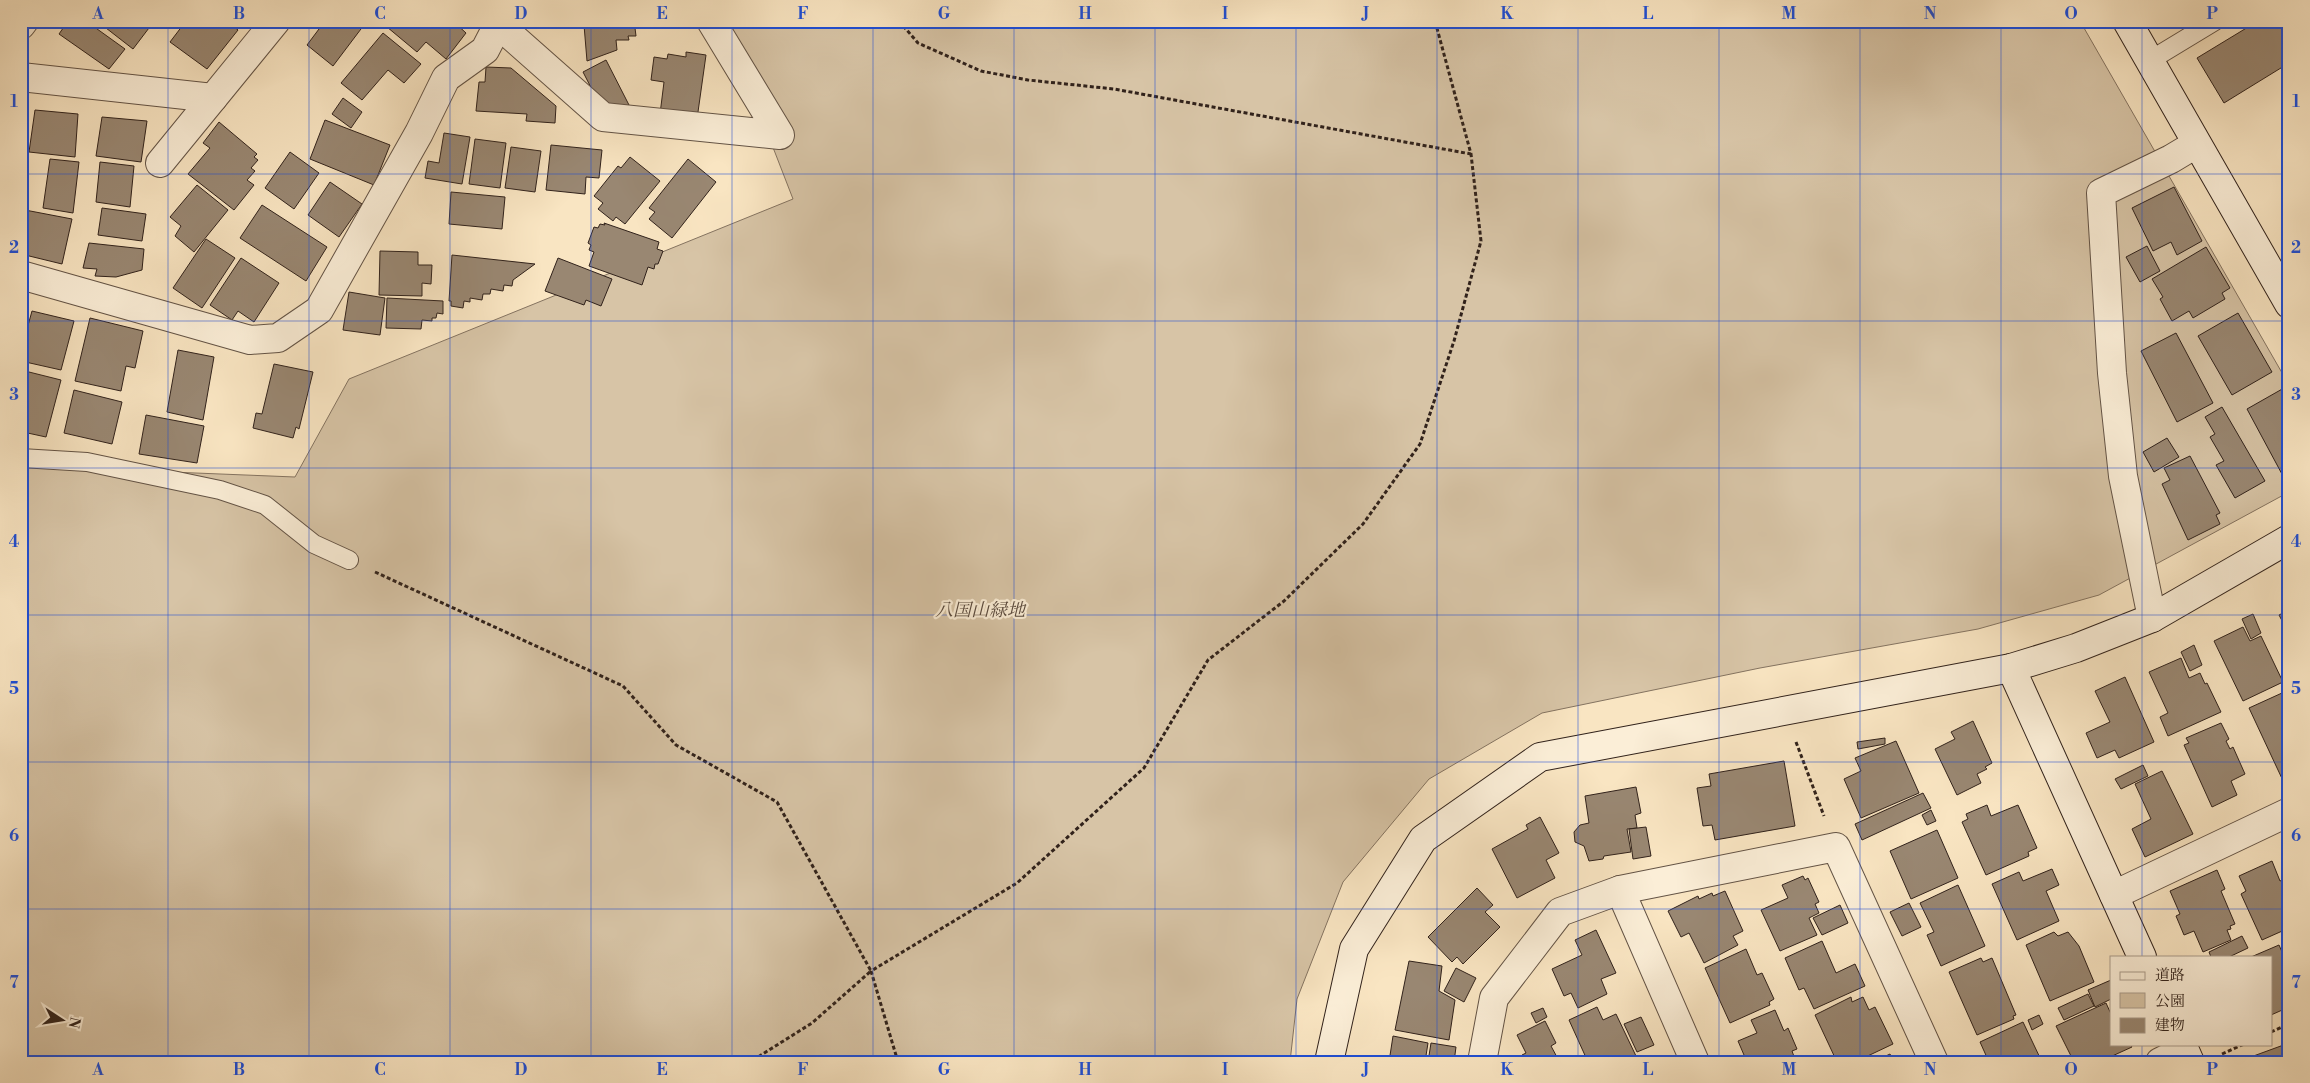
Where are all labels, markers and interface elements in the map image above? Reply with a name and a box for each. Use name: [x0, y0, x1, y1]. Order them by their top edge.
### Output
text: A: [91, 4, 104, 24]
text: B: [233, 4, 245, 24]
text: C: [374, 4, 386, 24]
text: D: [515, 4, 528, 24]
text: E: [656, 4, 668, 24]
text: F: [797, 4, 809, 24]
text: G: [938, 4, 951, 24]
text: H: [1078, 4, 1092, 24]
text: I: [1222, 4, 1228, 24]
text: J: [1361, 4, 1369, 24]
text: K: [1501, 4, 1515, 24]
text: L: [1643, 4, 1654, 24]
text: M: [1782, 4, 1797, 24]
text: N: [1924, 4, 1937, 24]
text: O: [2064, 4, 2078, 24]
text: P: [2206, 4, 2218, 24]
text: 1: [10, 92, 18, 112]
text: 1: [2292, 92, 2300, 112]
text: 2: [9, 238, 19, 258]
text: 2: [2291, 238, 2301, 258]
text: 3: [9, 385, 19, 405]
text: 3: [2291, 385, 2301, 405]
text: 4: [9, 532, 20, 552]
text: 4: [2291, 532, 2302, 552]
park label: 八国山緑地: [935, 599, 1027, 622]
text: 5: [9, 679, 19, 699]
text: 5: [2291, 679, 2301, 699]
text: 6: [9, 826, 19, 846]
text: 6: [2291, 826, 2301, 846]
legend: [2110, 956, 2272, 1046]
text: 道路: [2155, 966, 2185, 985]
text: 7: [9, 973, 19, 993]
text: 7: [2291, 973, 2301, 993]
text: 公園: [2155, 992, 2185, 1011]
north arrow: [38, 996, 88, 1046]
text: N: [64, 1015, 84, 1030]
text: 建物: [2155, 1016, 2185, 1035]
text: A: [91, 1060, 104, 1080]
text: B: [233, 1060, 245, 1080]
text: C: [374, 1060, 386, 1080]
text: D: [515, 1060, 528, 1080]
text: E: [656, 1060, 668, 1080]
text: F: [797, 1060, 809, 1080]
text: G: [938, 1060, 951, 1080]
text: H: [1078, 1060, 1092, 1080]
text: I: [1222, 1060, 1228, 1080]
text: J: [1361, 1060, 1369, 1080]
text: K: [1501, 1060, 1515, 1080]
text: L: [1643, 1060, 1654, 1080]
text: M: [1782, 1060, 1797, 1080]
text: N: [1924, 1060, 1937, 1080]
text: O: [2064, 1060, 2078, 1080]
text: P: [2206, 1060, 2218, 1080]

